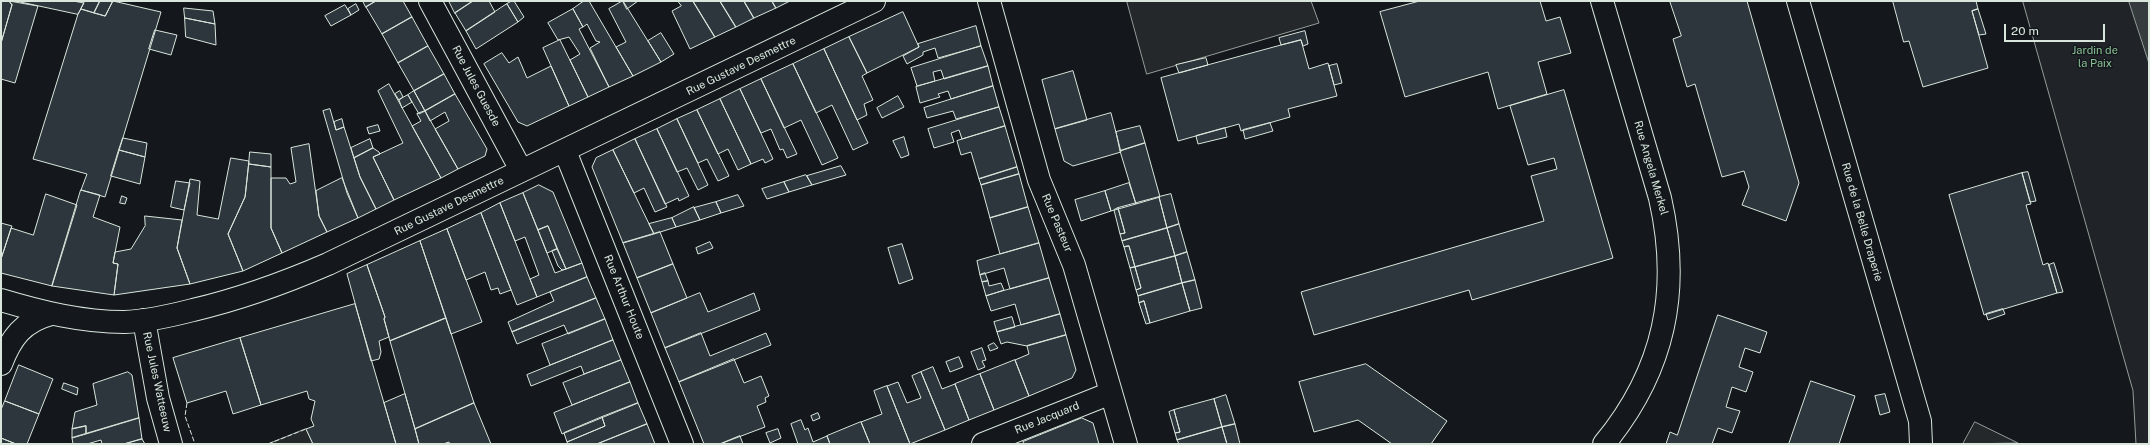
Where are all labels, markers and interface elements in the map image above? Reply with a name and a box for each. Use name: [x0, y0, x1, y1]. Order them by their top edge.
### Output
scale bar: [2006, 16, 2107, 42]
text: 20 m: [2011, 24, 2039, 38]
street label: Rue Gustave Desmettre: [684, 34, 798, 98]
street label: Rue Jules Guesde: [449, 43, 503, 129]
park label: Jardin de la Paix: [2072, 44, 2118, 70]
street label: Rue Angela Merkel: [1631, 119, 1671, 217]
street label: Rue de la Belle Draperie: [1839, 161, 1885, 283]
street label: Rue Gustave Desmettre: [392, 174, 506, 238]
street label: Rue Pasteur: [1039, 192, 1075, 254]
street label: Rue Arthur Houte: [601, 253, 647, 341]
street label: Rue Jules Watteeuw: [140, 331, 174, 433]
street label: Rue Jacquard: [1013, 399, 1081, 437]

